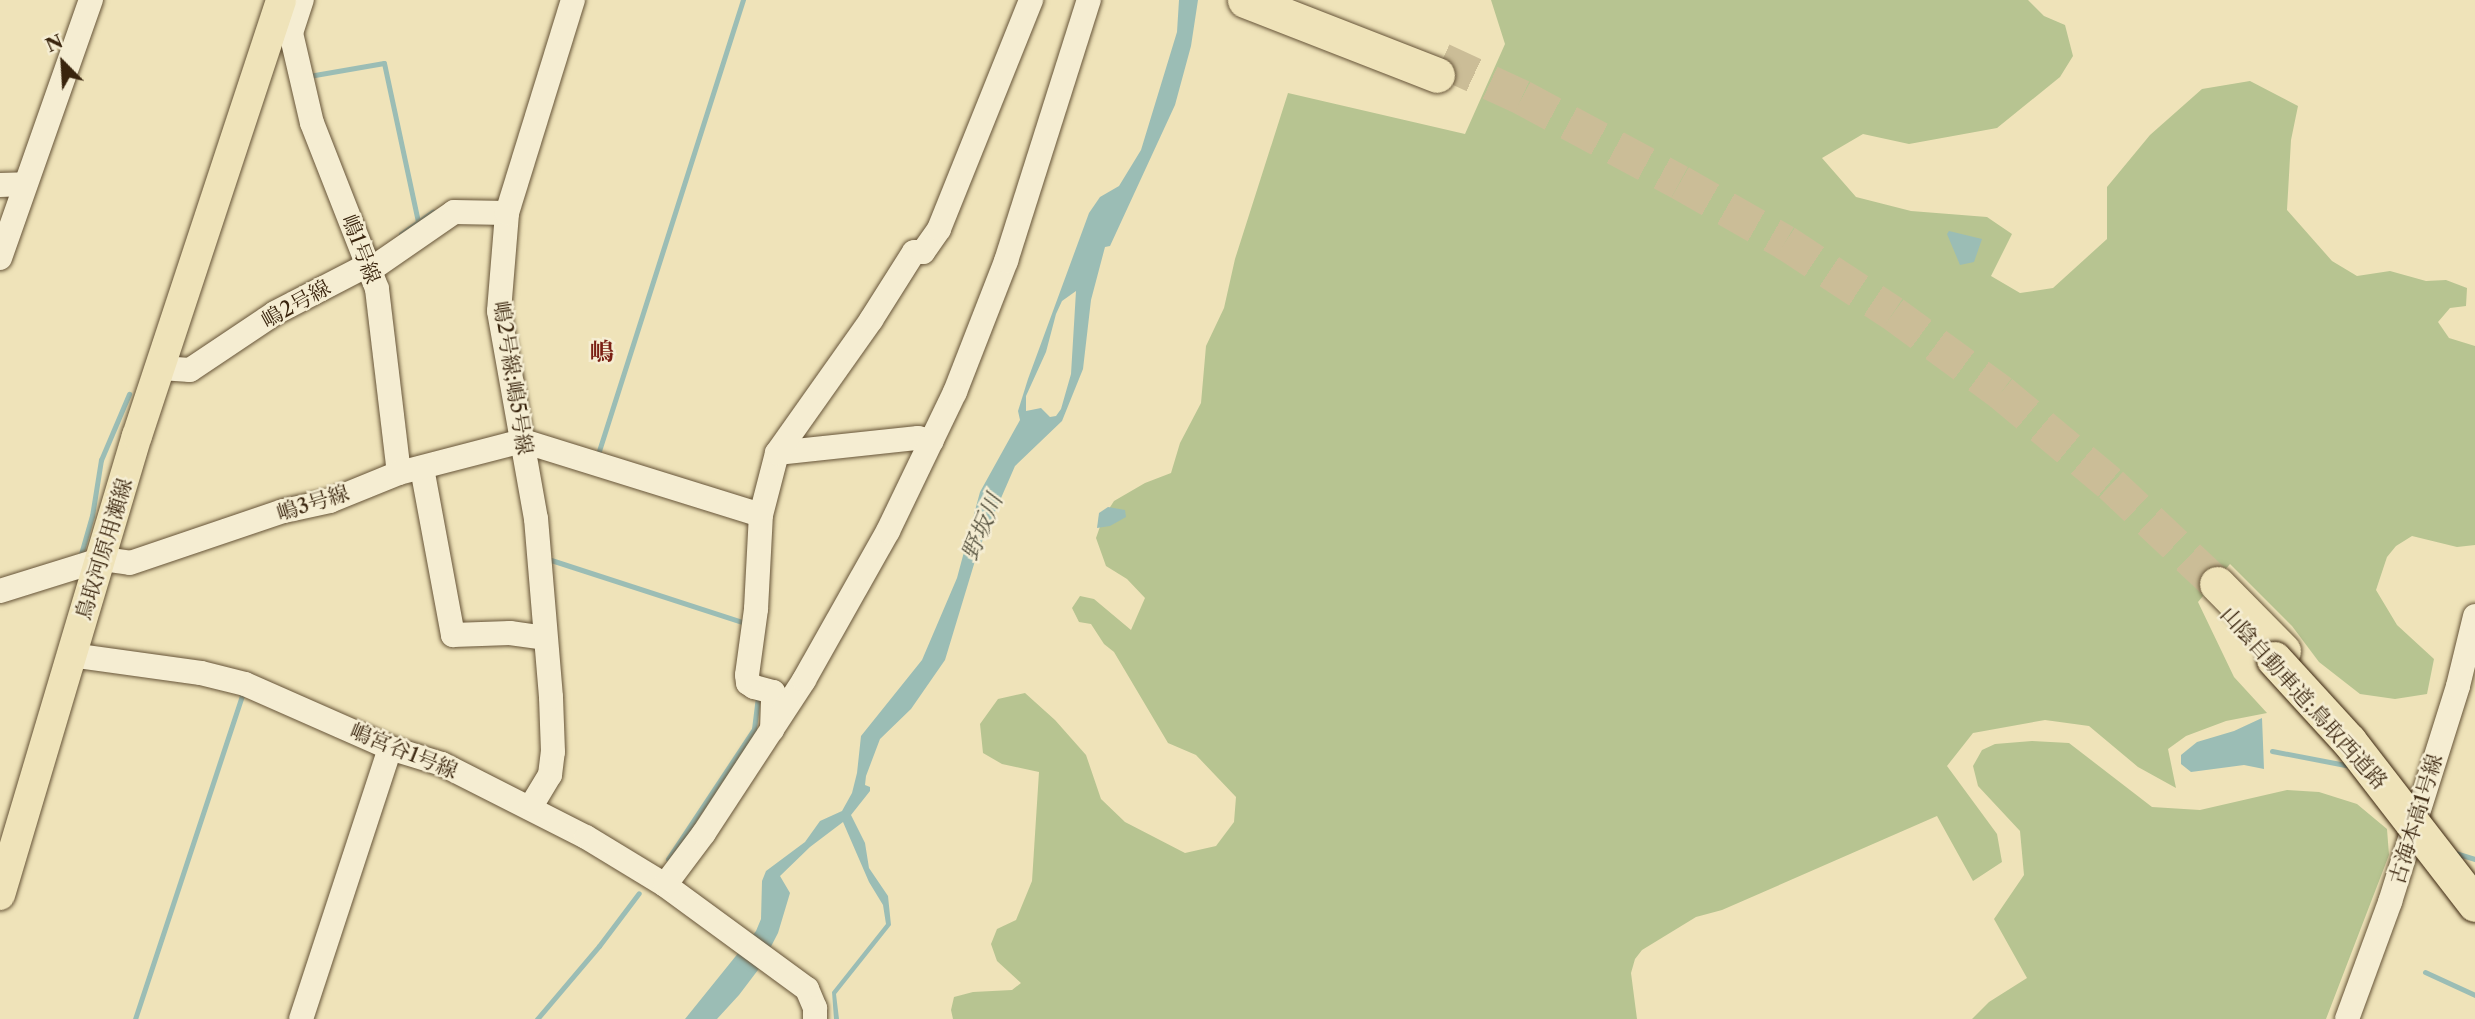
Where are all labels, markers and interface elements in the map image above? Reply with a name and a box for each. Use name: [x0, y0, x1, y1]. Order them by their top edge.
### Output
north arrow: [28, 28, 98, 98]
text: N: [42, 29, 66, 57]
street label: 嶋1号線: [336, 211, 386, 287]
street label: 嶋2号線: [257, 275, 335, 333]
street label: 嶋2号線;嶋5号線: [488, 299, 538, 457]
district label: 嶋: [590, 338, 614, 366]
street label: 鳥取河原用瀬線: [70, 475, 138, 623]
street label: 嶋3号線: [274, 480, 352, 526]
water label: 野坂川: [956, 490, 1008, 564]
street label: 山陰自動車道;鳥取西道路: [2215, 602, 2393, 794]
street label: 嶋宮谷1号線: [347, 718, 461, 784]
street label: 古海本高1号線: [2384, 751, 2448, 887]

